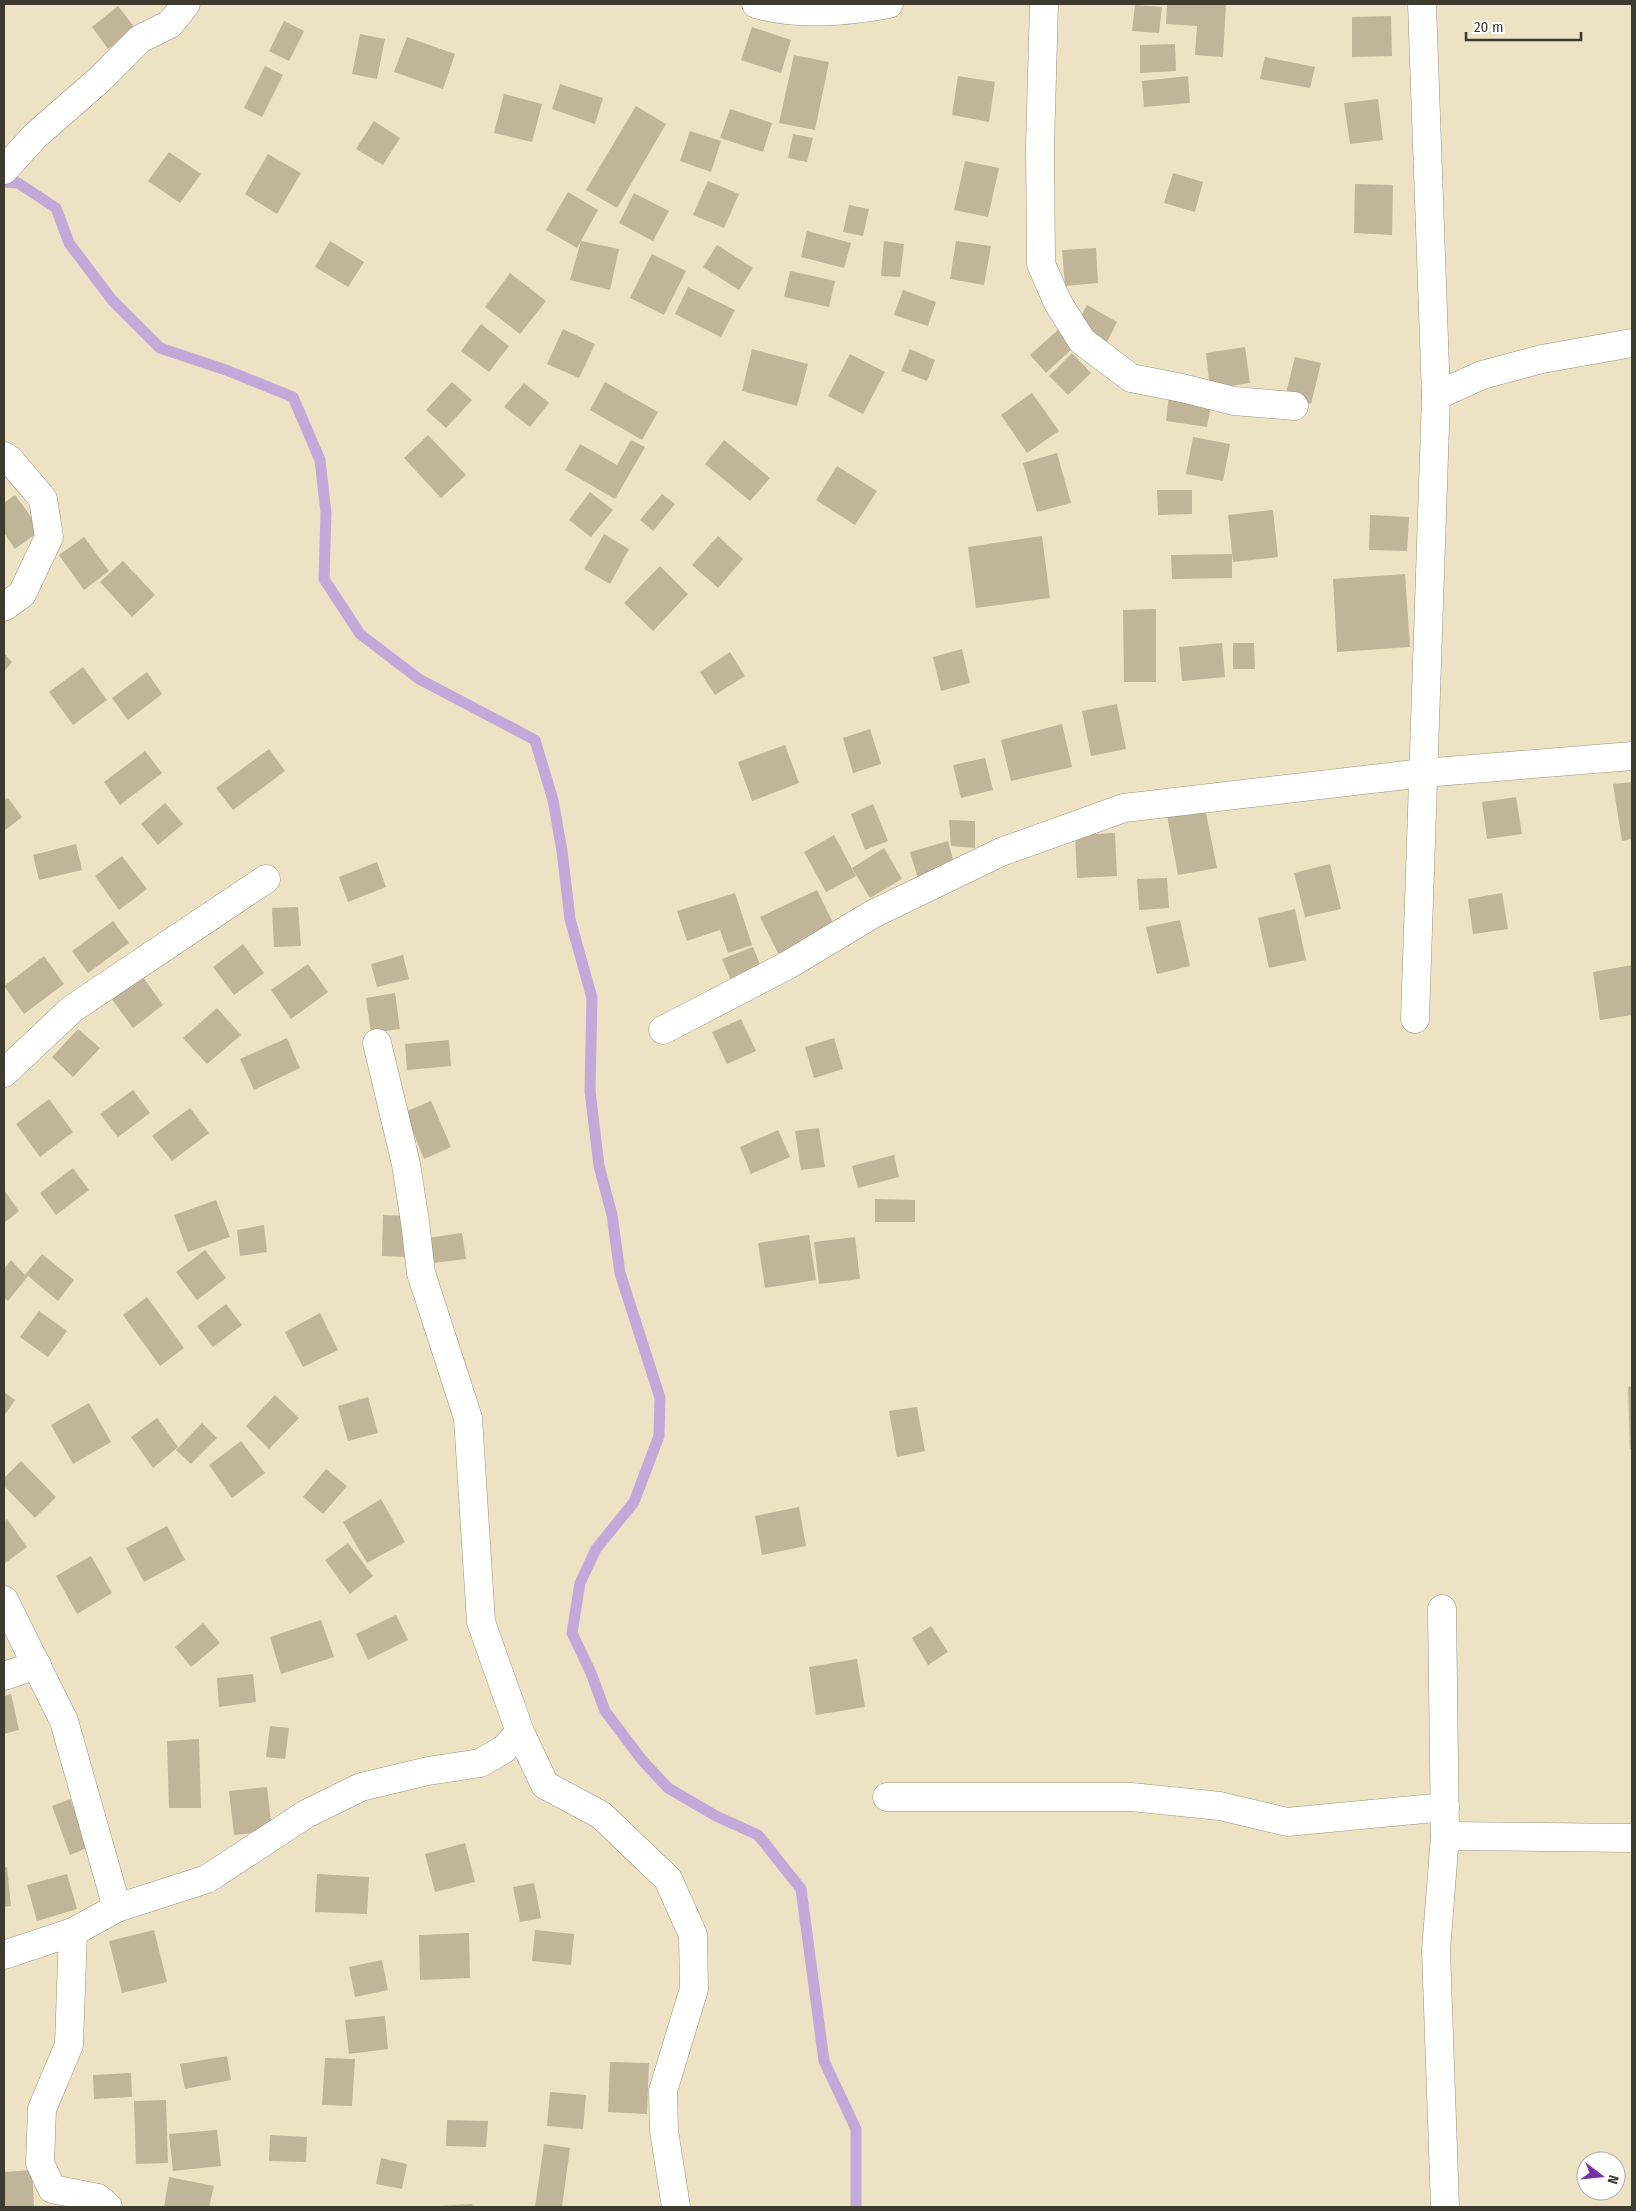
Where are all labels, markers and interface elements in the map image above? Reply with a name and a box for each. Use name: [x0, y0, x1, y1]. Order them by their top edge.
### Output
scale bar: [1466, 10, 1581, 42]
text: 20 m: [1474, 18, 1504, 36]
north arrow: [1576, 2151, 1626, 2201]
text: N: [1604, 2173, 1622, 2186]

